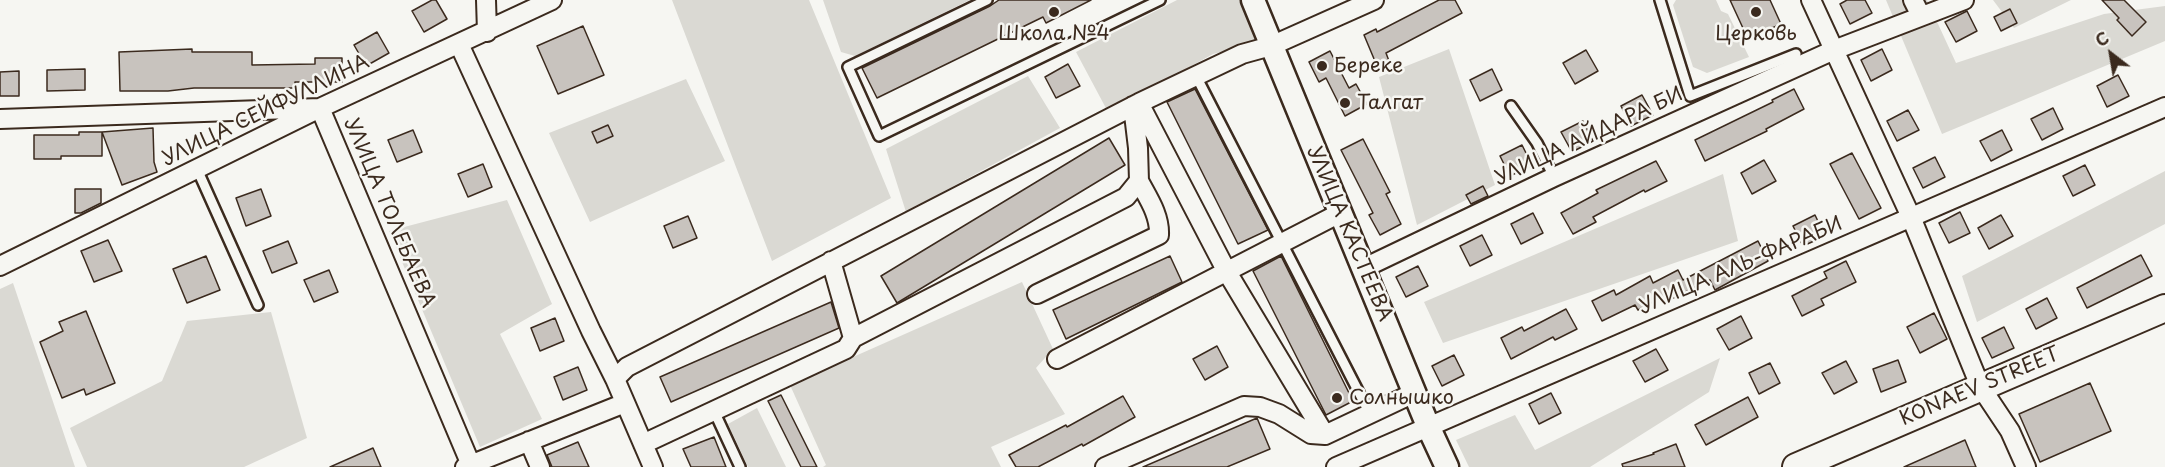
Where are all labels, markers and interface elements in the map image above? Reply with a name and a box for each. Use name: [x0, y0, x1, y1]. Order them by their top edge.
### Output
marker: Школа №4: [1047, 5, 1061, 19]
marker: Церковь: [1749, 5, 1763, 19]
place label: Школа №4: [998, 22, 1110, 46]
place label: Церковь: [1715, 22, 1797, 46]
north arrow: [2081, 24, 2141, 84]
text: С: [2090, 25, 2113, 52]
street label: УЛИЦА СЕЙФУЛЛИНА: [159, 50, 373, 172]
place label: Береке: [1334, 54, 1403, 78]
marker: Береке: [1315, 59, 1329, 73]
street label: УЛИЦА АЙДАРА БИ: [1491, 83, 1687, 191]
place label: Талгат: [1357, 91, 1423, 115]
marker: Талгат: [1338, 96, 1352, 110]
street label: УЛИЦА ТОЛЕБАЕВА: [338, 115, 440, 311]
street label: УЛИЦА КАСТЕЕВА: [1301, 143, 1397, 325]
street label: УЛИЦА АЛЬ-ФАРАБИ: [1636, 212, 1846, 320]
street label: KONAEV STREET: [1897, 343, 2063, 431]
place label: Солнышко: [1349, 386, 1454, 410]
marker: Солнышко: [1330, 391, 1344, 405]

